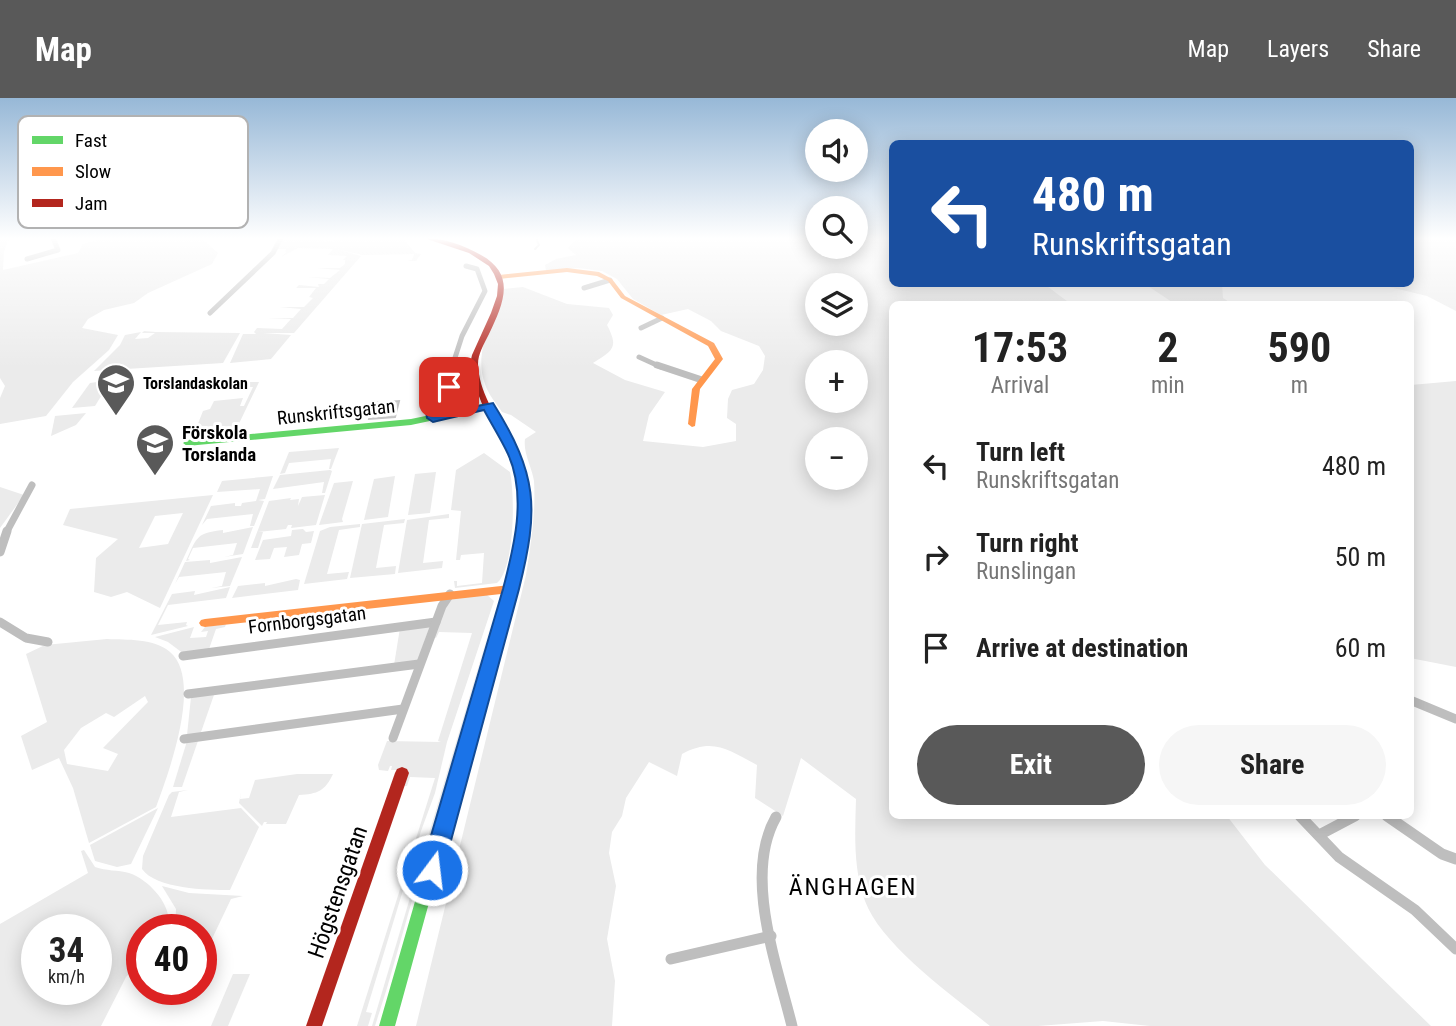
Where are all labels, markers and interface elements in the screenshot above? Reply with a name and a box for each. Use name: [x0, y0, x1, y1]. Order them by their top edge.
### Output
text: Map: [35, 30, 92, 69]
text: Map: [1188, 35, 1229, 63]
text: Layers: [1267, 35, 1329, 63]
text: Share: [1367, 35, 1421, 63]
legend: [18, 116, 248, 228]
map controls: [805, 119, 868, 490]
button: sound: [805, 119, 868, 182]
text: Fast: [75, 129, 107, 152]
text: Slow: [75, 160, 111, 183]
text: 480 m: [1032, 166, 1154, 223]
icon: left: [917, 168, 1008, 259]
text: Jam: [75, 192, 108, 215]
button: search: [805, 196, 868, 259]
text: Runskriftsgatan: [1032, 225, 1232, 263]
button: layers: [805, 273, 868, 336]
text: 17:53: [972, 323, 1068, 372]
text: 2: [1157, 323, 1178, 372]
text: 590: [1267, 323, 1331, 372]
button: +: [805, 350, 868, 413]
pin: [419, 357, 479, 417]
school or university icon: Torslandaskolan: [95, 362, 137, 417]
icon: arrive: [430, 368, 468, 406]
text: Arrival: [991, 372, 1049, 399]
text: min: [1151, 372, 1185, 399]
text: m: [1291, 372, 1308, 399]
place label: Torslandaskolan: [143, 374, 248, 393]
street label: Runskriftsgatan: [276, 394, 396, 430]
place label: Förskola Torslanda: [182, 421, 256, 466]
school or university icon: Förskola Torslanda: [134, 422, 176, 477]
button: −: [805, 427, 868, 490]
text: Turn left: [976, 437, 1065, 467]
icon: left: [917, 447, 955, 485]
text: 480 m: [1322, 451, 1386, 481]
text: Runskriftsgatan: [976, 467, 1120, 494]
text: Turn right: [976, 528, 1078, 558]
icon: right: [917, 538, 955, 576]
text: 50 m: [1335, 542, 1386, 572]
text: Runslingan: [976, 558, 1076, 585]
street label: Fornborgsgatan: [247, 601, 367, 639]
icon: arrive: [917, 629, 955, 667]
text: Arrive at destination: [976, 633, 1188, 663]
text: 60 m: [1335, 633, 1386, 663]
button: Exit: [917, 725, 1145, 805]
button: Share: [1159, 725, 1386, 805]
street label: Högstensgatan: [303, 822, 373, 962]
position arrow: [395, 833, 469, 907]
district label: ÄNGHAGEN: [789, 873, 917, 901]
speed limit sign: 40: [126, 914, 217, 1005]
text: 34: [49, 930, 84, 971]
text: km/h: [48, 966, 85, 987]

